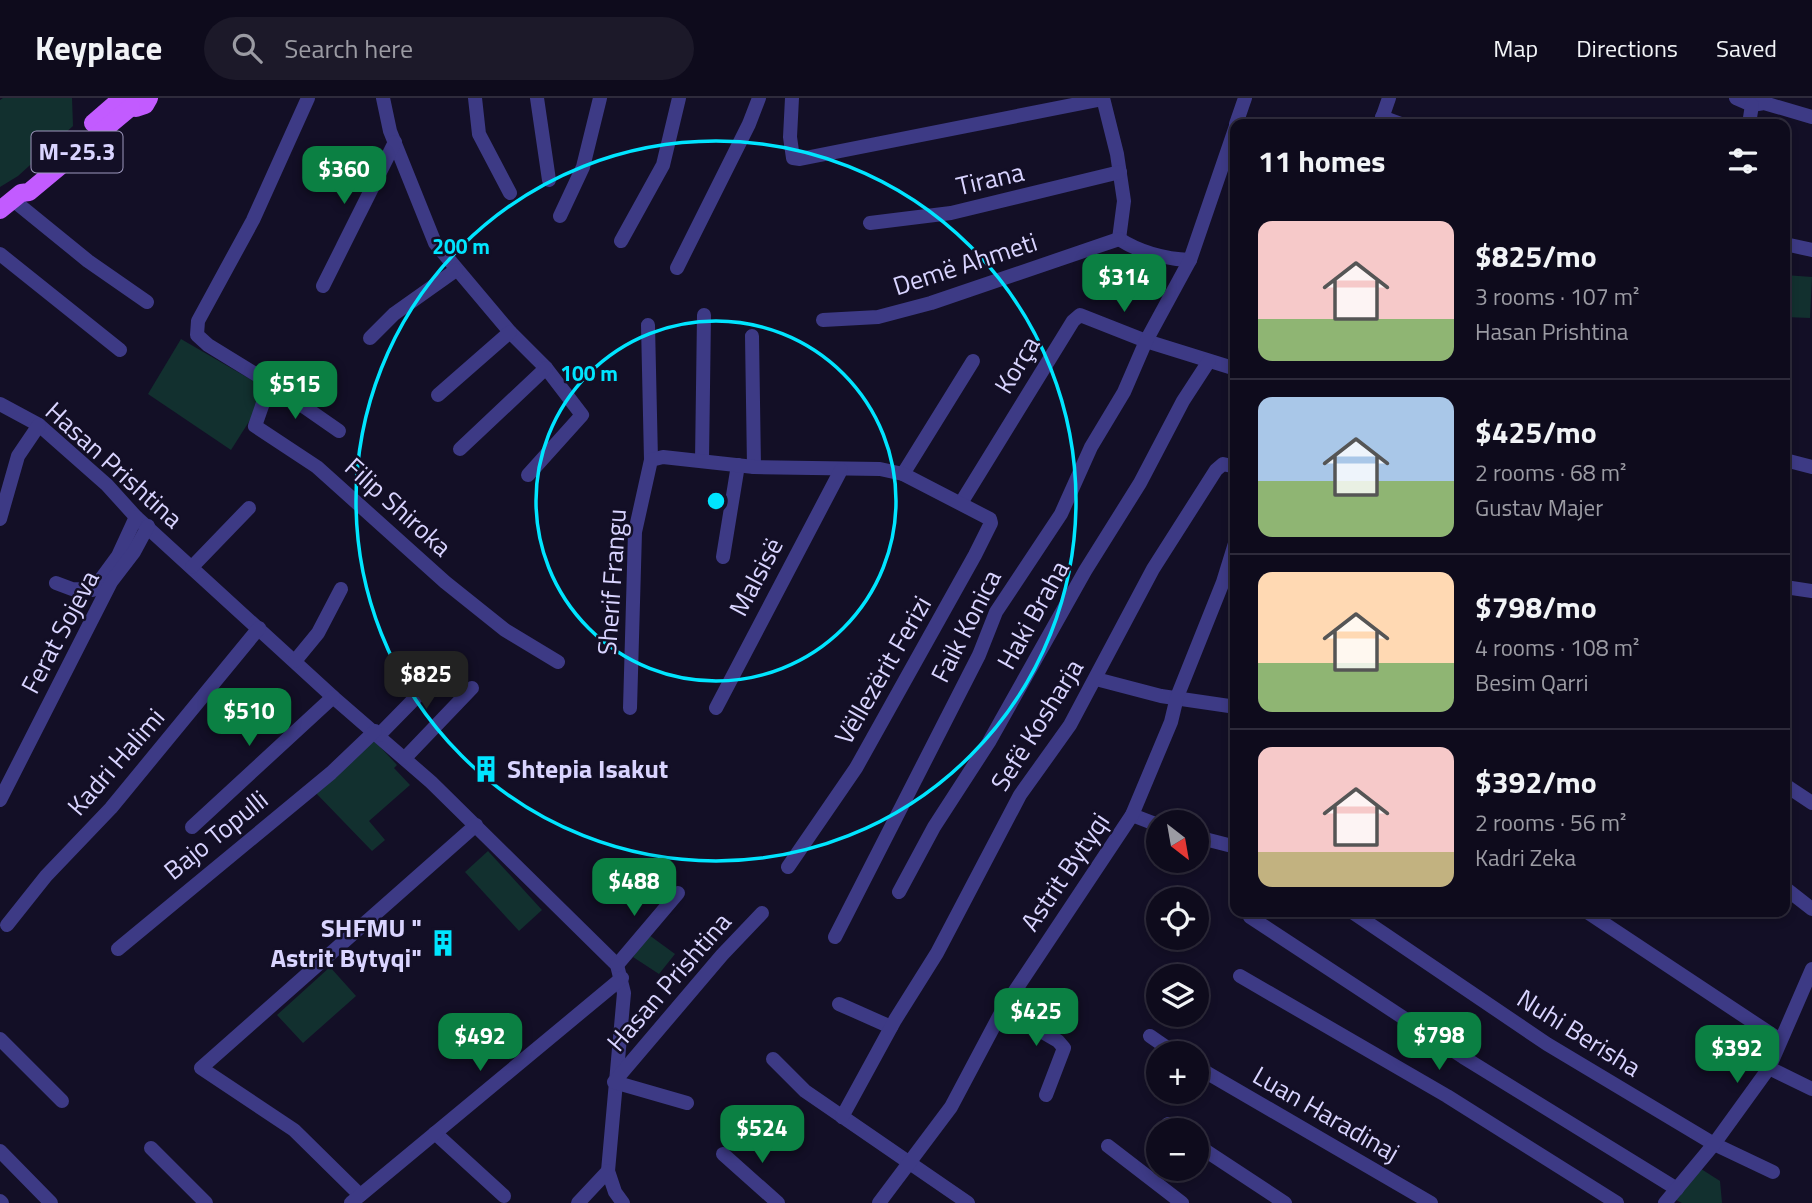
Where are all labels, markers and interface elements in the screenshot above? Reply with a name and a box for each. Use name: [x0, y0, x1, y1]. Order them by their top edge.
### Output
search box: [204, 17, 694, 80]
text: Keyplace: [35, 23, 162, 73]
icon: search: [228, 29, 266, 67]
text: Search here: [284, 29, 413, 68]
text: Map: [1493, 30, 1538, 66]
text: Directions: [1576, 30, 1678, 66]
text: Saved: [1716, 30, 1777, 66]
road number: M-25.3: [32, 132, 122, 172]
text: 11 homes: [1258, 138, 1385, 184]
icon: filters: [1724, 142, 1762, 180]
pin: $360: [303, 146, 385, 206]
text: $360: [318, 151, 370, 186]
street label: Tirana: [952, 152, 1028, 205]
street label: Demë Ahmeti: [888, 222, 1042, 305]
text: 200 m: [432, 230, 490, 262]
text: $825/mo: [1475, 233, 1597, 279]
icon: home: [1314, 249, 1398, 333]
pin: $314: [1083, 254, 1165, 314]
text: $314: [1098, 259, 1150, 294]
text: 3 rooms · 107 m²: [1475, 279, 1639, 314]
text: Hasan Prishtina: [1475, 314, 1628, 349]
street label: Korça: [984, 328, 1049, 401]
text: 100 m: [560, 357, 618, 389]
pin: $515: [254, 362, 336, 421]
text: $515: [269, 366, 321, 401]
street label: Hasan Prishtina: [37, 392, 192, 537]
text: $425/mo: [1475, 409, 1597, 455]
icon: home: [1314, 425, 1398, 509]
street label: Filip Shiroka: [336, 448, 460, 565]
text: 2 rooms · 68 m²: [1475, 455, 1626, 490]
centre of rings: [704, 489, 728, 513]
text: Gustav Majer: [1475, 490, 1603, 525]
street label: Sherif Frangu: [587, 508, 636, 656]
street label: Malsisë: [719, 531, 792, 623]
street label: Haki Braha: [987, 553, 1079, 676]
street label: Ferat Sojeva: [11, 563, 108, 701]
street label: Faik Konica: [921, 563, 1011, 689]
text: $798/mo: [1475, 584, 1597, 630]
street label: Vëllezërit Ferizi: [824, 588, 941, 751]
icon: home: [1314, 600, 1398, 684]
text: 4 rooms · 108 m²: [1475, 630, 1639, 665]
street label: Sefë Kosharja: [980, 651, 1093, 798]
pin: $825: [385, 652, 467, 711]
text: $825: [400, 656, 452, 691]
text: Besim Qarri: [1475, 665, 1588, 700]
pin: $510: [208, 688, 290, 748]
text: $510: [223, 693, 275, 728]
street label: Kadri Halimi: [58, 699, 174, 824]
place label: Shtepia Isakut: [507, 749, 668, 788]
building icon: Shtepia Isakut: [471, 754, 501, 784]
text: $392/mo: [1475, 759, 1597, 805]
icon: home: [1314, 775, 1398, 859]
street label: Bajo Topulli: [155, 780, 276, 889]
street label: Astrit Bytyqi: [1011, 805, 1119, 939]
text: 2 rooms · 56 m²: [1475, 805, 1626, 840]
north arrow: [1146, 810, 1209, 873]
map controls: [1146, 810, 1209, 1181]
text: Kadri Zeka: [1475, 840, 1576, 875]
pin: $488: [593, 858, 675, 918]
text: $488: [608, 863, 660, 898]
button: locate: [1146, 887, 1209, 950]
street label: Hasan Prishtina: [597, 903, 740, 1060]
place label: SHFMU " Astrit Bytyqi": [270, 908, 422, 977]
building icon: SHFMU " Astrit Bytyqi": [428, 928, 458, 958]
button: layers: [1146, 964, 1209, 1027]
street label: Nuhi Berisha: [1510, 979, 1649, 1086]
pin: $425: [995, 988, 1077, 1048]
text: $425: [1010, 993, 1062, 1028]
pin: $798: [1398, 1012, 1480, 1072]
pin: $492: [439, 1014, 521, 1073]
text: $798: [1413, 1017, 1465, 1052]
text: $492: [454, 1018, 506, 1053]
pin: $392: [1696, 1026, 1778, 1085]
text: $392: [1711, 1030, 1763, 1065]
button: +: [1146, 1041, 1209, 1104]
street label: Luan Haradinaj: [1246, 1056, 1407, 1171]
pin: $524: [721, 1105, 803, 1165]
text: $524: [736, 1110, 788, 1145]
button: −: [1146, 1118, 1209, 1181]

